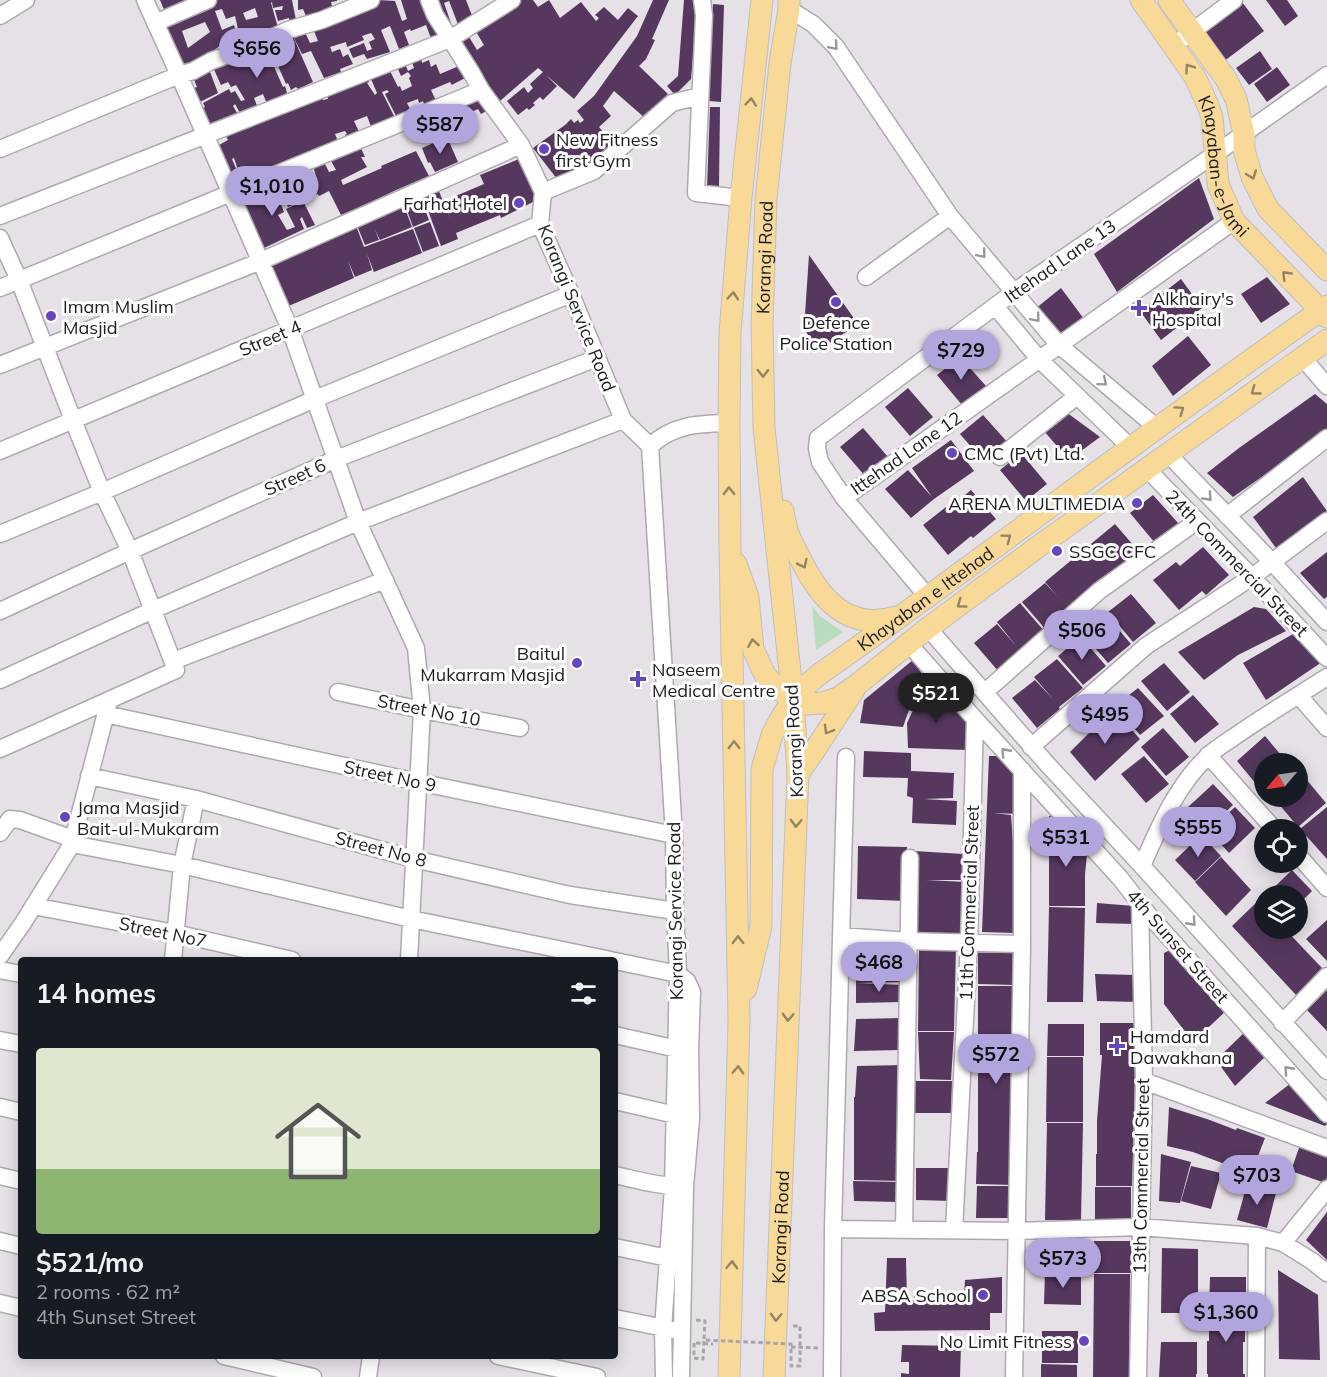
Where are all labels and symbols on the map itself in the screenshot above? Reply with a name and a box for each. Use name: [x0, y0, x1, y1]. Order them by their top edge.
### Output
pin: $656: [221, 28, 293, 79]
one-way arrow: [827, 39, 838, 50]
one-way arrow: [1185, 64, 1196, 75]
street label: Khayaban-e-Jami: [1194, 92, 1254, 242]
one-way arrow: [744, 97, 757, 106]
pin: $587: [404, 104, 476, 155]
place label: New Fitness first Gym: [556, 128, 658, 172]
marker: New Fitness first Gym: [537, 142, 551, 156]
pin: $1,010: [223, 166, 321, 217]
one-way arrow: [1245, 169, 1257, 180]
place label: Farhat Hotel: [403, 192, 507, 215]
marker: Farhat Hotel: [512, 196, 526, 210]
street label: Korangi Road: [751, 200, 777, 314]
street label: Ittehad Lane 13: [1000, 214, 1120, 308]
street label: Korangi Service Road: [533, 221, 621, 395]
one-way arrow: [975, 247, 986, 258]
one-way arrow: [1282, 271, 1293, 281]
place label: Alkhairy's Hospital: [1152, 287, 1234, 331]
one-way arrow: [726, 291, 739, 300]
place label: Imam Muslim Masjid: [63, 295, 174, 339]
marker: Defence Police Station: [829, 295, 843, 309]
marker: Alkhairy's Hospital: [1130, 299, 1148, 317]
marker: Imam Muslim Masjid: [44, 309, 58, 323]
place label: Defence Police Station: [779, 311, 893, 355]
one-way arrow: [1029, 311, 1040, 322]
street label: Street 4: [235, 315, 305, 361]
pin: $729: [925, 330, 997, 381]
one-way arrow: [757, 369, 769, 378]
one-way arrow: [1096, 375, 1107, 386]
one-way arrow: [1250, 384, 1261, 395]
street label: Ittehad Lane 12: [846, 406, 966, 500]
one-way arrow: [1174, 406, 1185, 417]
place label: CMC (Pvt) Ltd.: [964, 442, 1085, 465]
marker: CMC (Pvt) Ltd.: [945, 446, 959, 460]
street label: Street 6: [261, 453, 329, 501]
street label: 24th Commercial Street: [1161, 485, 1313, 641]
one-way arrow: [723, 486, 736, 495]
one-way arrow: [1201, 490, 1212, 500]
place label: ARENA MULTIMEDIA: [948, 492, 1125, 515]
marker: ARENA MULTIMEDIA: [1130, 496, 1144, 510]
one-way arrow: [1000, 535, 1011, 546]
place label: SSGC CFC: [1069, 540, 1156, 563]
street label: Khayaban e Ittehad: [852, 541, 998, 656]
marker: SSGC CFC: [1050, 544, 1064, 558]
one-way arrow: [796, 558, 808, 569]
one-way arrow: [956, 597, 967, 608]
pin: $506: [1046, 610, 1118, 661]
one-way arrow: [747, 639, 760, 649]
place label: Baitul Mukarram Masjid: [420, 642, 565, 686]
marker: Baitul Mukarram Masjid: [570, 656, 584, 670]
place label: Naseem Medical Centre: [652, 658, 775, 702]
marker: Naseem Medical Centre: [629, 670, 647, 688]
pin: $521: [900, 673, 972, 724]
street label: Korangi Road: [780, 684, 808, 798]
street label: Street No 10: [376, 689, 482, 731]
pin: $495: [1069, 694, 1141, 745]
one-way arrow: [824, 723, 835, 734]
one-way arrow: [728, 741, 740, 750]
one-way arrow: [1001, 748, 1012, 758]
north arrow: [1254, 753, 1308, 807]
street label: Street No 9: [342, 755, 438, 797]
place label: Jama Masjid Bait-ul-Mukaram: [77, 796, 219, 840]
street label: 11th Commercial Street: [954, 805, 984, 1001]
pin: $555: [1162, 807, 1234, 858]
marker: Jama Masjid Bait-ul-Mukaram: [58, 810, 72, 824]
pin: $531: [1030, 817, 1102, 868]
one-way arrow: [790, 818, 802, 827]
street label: Korangi Service Road: [662, 822, 688, 1000]
street label: Street No 8: [333, 826, 429, 872]
street label: 4th Sunset Street: [1122, 884, 1234, 1008]
street label: Street No7: [117, 911, 209, 953]
one-way arrow: [1185, 915, 1196, 925]
one-way arrow: [731, 936, 744, 945]
pin: $468: [843, 942, 915, 993]
one-way arrow: [782, 1013, 794, 1022]
place label: Hamdard Dawakhana: [1130, 1025, 1232, 1069]
pin: $572: [960, 1034, 1032, 1085]
marker: Hamdard Dawakhana: [1108, 1037, 1126, 1055]
one-way arrow: [731, 1066, 744, 1075]
one-way arrow: [1284, 1066, 1295, 1077]
street label: 13th Commercial Street: [1128, 1078, 1154, 1274]
pin: $703: [1221, 1155, 1293, 1206]
street label: Korangi Road: [766, 1170, 794, 1284]
pin: $573: [1027, 1238, 1099, 1289]
one-way arrow: [726, 1261, 738, 1270]
place label: ABSA School: [861, 1284, 971, 1307]
marker: ABSA School: [976, 1288, 990, 1302]
pin: $1,360: [1177, 1292, 1275, 1343]
one-way arrow: [769, 1313, 782, 1322]
place label: No Limit Fitness: [940, 1330, 1072, 1353]
marker: No Limit Fitness: [1077, 1334, 1091, 1348]

